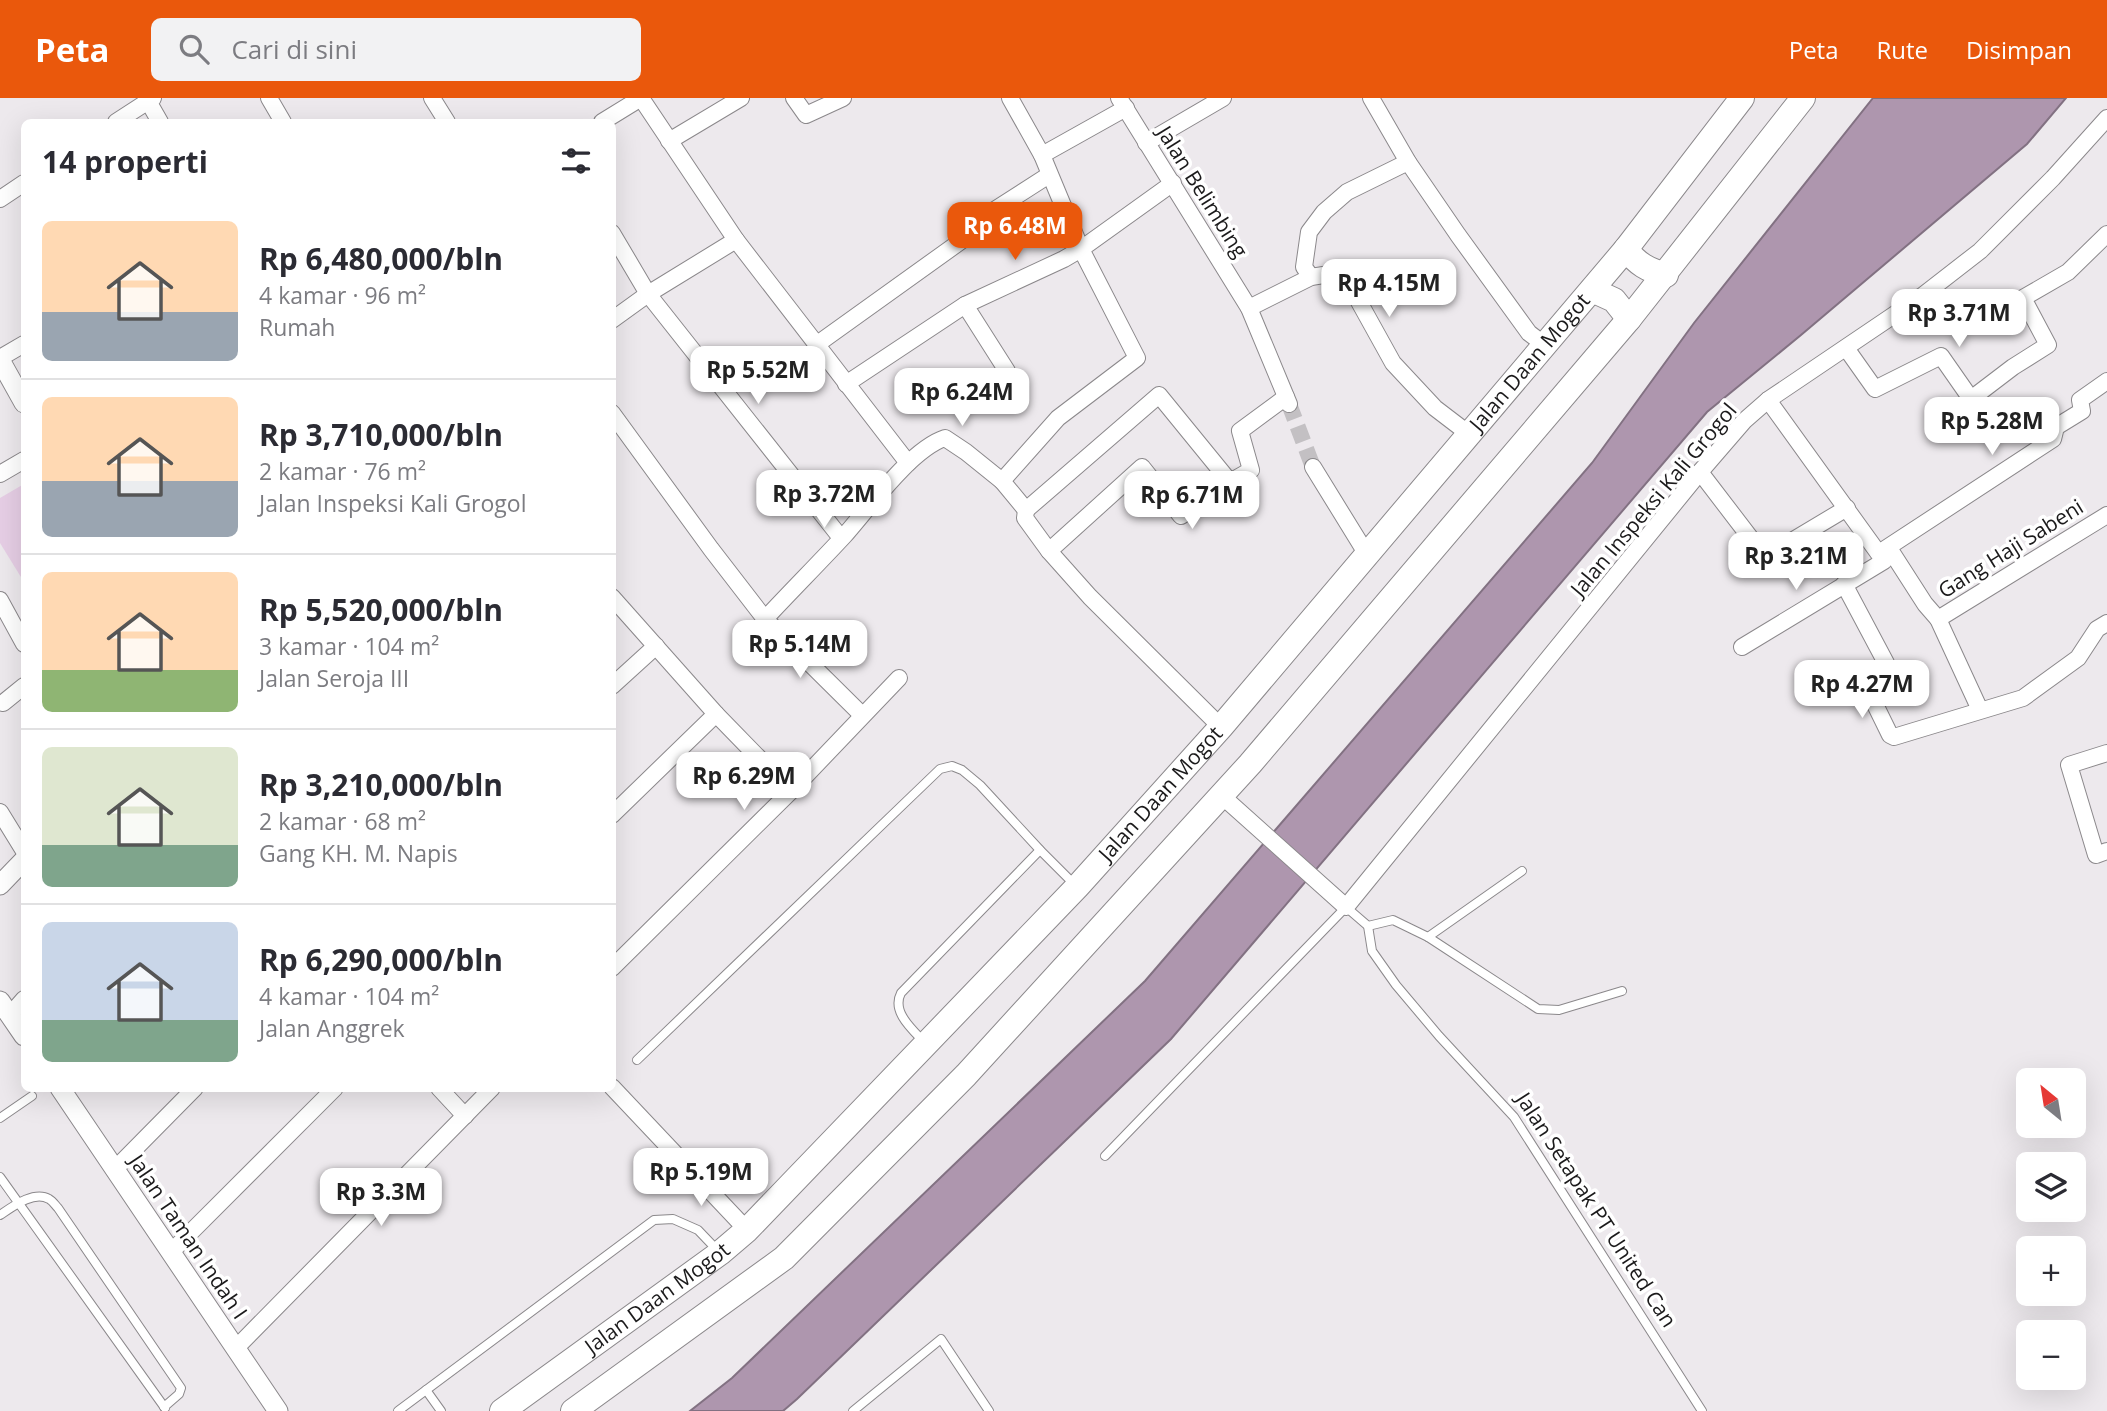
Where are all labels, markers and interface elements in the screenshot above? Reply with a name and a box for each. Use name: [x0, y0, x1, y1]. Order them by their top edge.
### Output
search box: [151, 18, 641, 81]
text: Peta: [35, 27, 109, 72]
icon: search: [175, 30, 213, 68]
text: Cari di sini: [231, 31, 357, 67]
text: Peta: [1789, 33, 1839, 66]
text: Rute: [1877, 33, 1928, 66]
text: Disimpan: [1966, 33, 2072, 66]
street label: Jalan Belimbing: [1150, 119, 1255, 263]
text: 14 properti: [42, 141, 208, 182]
icon: filters: [557, 142, 595, 180]
pin: Rp 6.48M: [943, 202, 1087, 262]
text: Rp 6.48M: [963, 209, 1067, 241]
text: Rp 6,480,000/bln: [259, 238, 503, 279]
icon: home: [98, 249, 182, 333]
pin: Rp 4.15M: [1317, 260, 1461, 319]
text: Rp 4.15M: [1337, 266, 1441, 298]
text: 4 kamar · 96 m²: [259, 279, 426, 311]
street label: Jalan Daan Mogot: [1461, 287, 1596, 438]
pin: Rp 3.71M: [1887, 289, 2031, 349]
text: Rp 3.71M: [1907, 296, 2011, 328]
text: Rumah: [259, 311, 335, 343]
pin: Rp 5.52M: [686, 346, 830, 406]
text: Rp 5.52M: [706, 353, 810, 385]
pin: Rp 6.24M: [890, 368, 1034, 428]
text: Rp 6.24M: [910, 375, 1014, 407]
street label: Jalan Inspeksi Kali Grogol: [1563, 397, 1742, 603]
pin: Rp 5.28M: [1920, 398, 2064, 457]
text: Rp 5.28M: [1940, 404, 2044, 436]
text: Rp 3,710,000/bln: [259, 414, 503, 455]
icon: home: [98, 425, 182, 509]
text: 2 kamar · 76 m²: [259, 455, 426, 487]
pin: Rp 3.72M: [752, 470, 896, 530]
pin: Rp 6.71M: [1120, 472, 1264, 531]
text: Rp 3.72M: [772, 477, 876, 509]
text: Rp 6.71M: [1140, 478, 1244, 510]
text: Jalan Inspeksi Kali Grogol: [259, 487, 526, 519]
street label: Gang Haji Sabeni: [1933, 492, 2088, 604]
pin: Rp 3.21M: [1724, 532, 1868, 592]
text: Rp 3.21M: [1744, 539, 1848, 571]
text: Rp 5,520,000/bln: [259, 589, 503, 630]
icon: home: [98, 600, 182, 684]
pin: Rp 5.14M: [728, 620, 872, 680]
text: Rp 5.14M: [748, 627, 852, 659]
text: 3 kamar · 104 m²: [259, 630, 439, 662]
pin: Rp 4.27M: [1790, 660, 1934, 720]
text: Jalan Seroja III: [259, 662, 409, 694]
text: Rp 4.27M: [1810, 667, 1914, 699]
street label: Jalan Daan Mogot: [1091, 720, 1228, 868]
pin: Rp 6.29M: [672, 752, 816, 812]
text: Rp 6.29M: [692, 759, 796, 791]
text: Rp 3,210,000/bln: [259, 764, 503, 805]
icon: home: [98, 775, 182, 859]
text: 2 kamar · 68 m²: [259, 805, 426, 837]
text: Gang KH. M. Napis: [259, 837, 458, 869]
text: Rp 6,290,000/bln: [259, 939, 503, 980]
icon: home: [98, 950, 182, 1034]
text: 4 kamar · 104 m²: [259, 980, 439, 1012]
text: Jalan Anggrek: [259, 1012, 405, 1044]
north arrow: [2016, 1068, 2086, 1138]
map controls: [2016, 1068, 2086, 1390]
street label: Jalan Setapak PT United Can: [1509, 1085, 1683, 1332]
street label: Jalan Taman Indah I: [122, 1147, 254, 1324]
pin: Rp 5.19M: [629, 1148, 773, 1208]
button: layers: [2016, 1152, 2086, 1222]
text: Rp 5.19M: [649, 1155, 753, 1187]
pin: Rp 3.3M: [316, 1168, 446, 1228]
text: Rp 3.3M: [336, 1175, 426, 1207]
street label: Jalan Daan Mogot: [577, 1236, 735, 1361]
button: +: [2016, 1236, 2086, 1306]
button: −: [2016, 1320, 2086, 1390]

